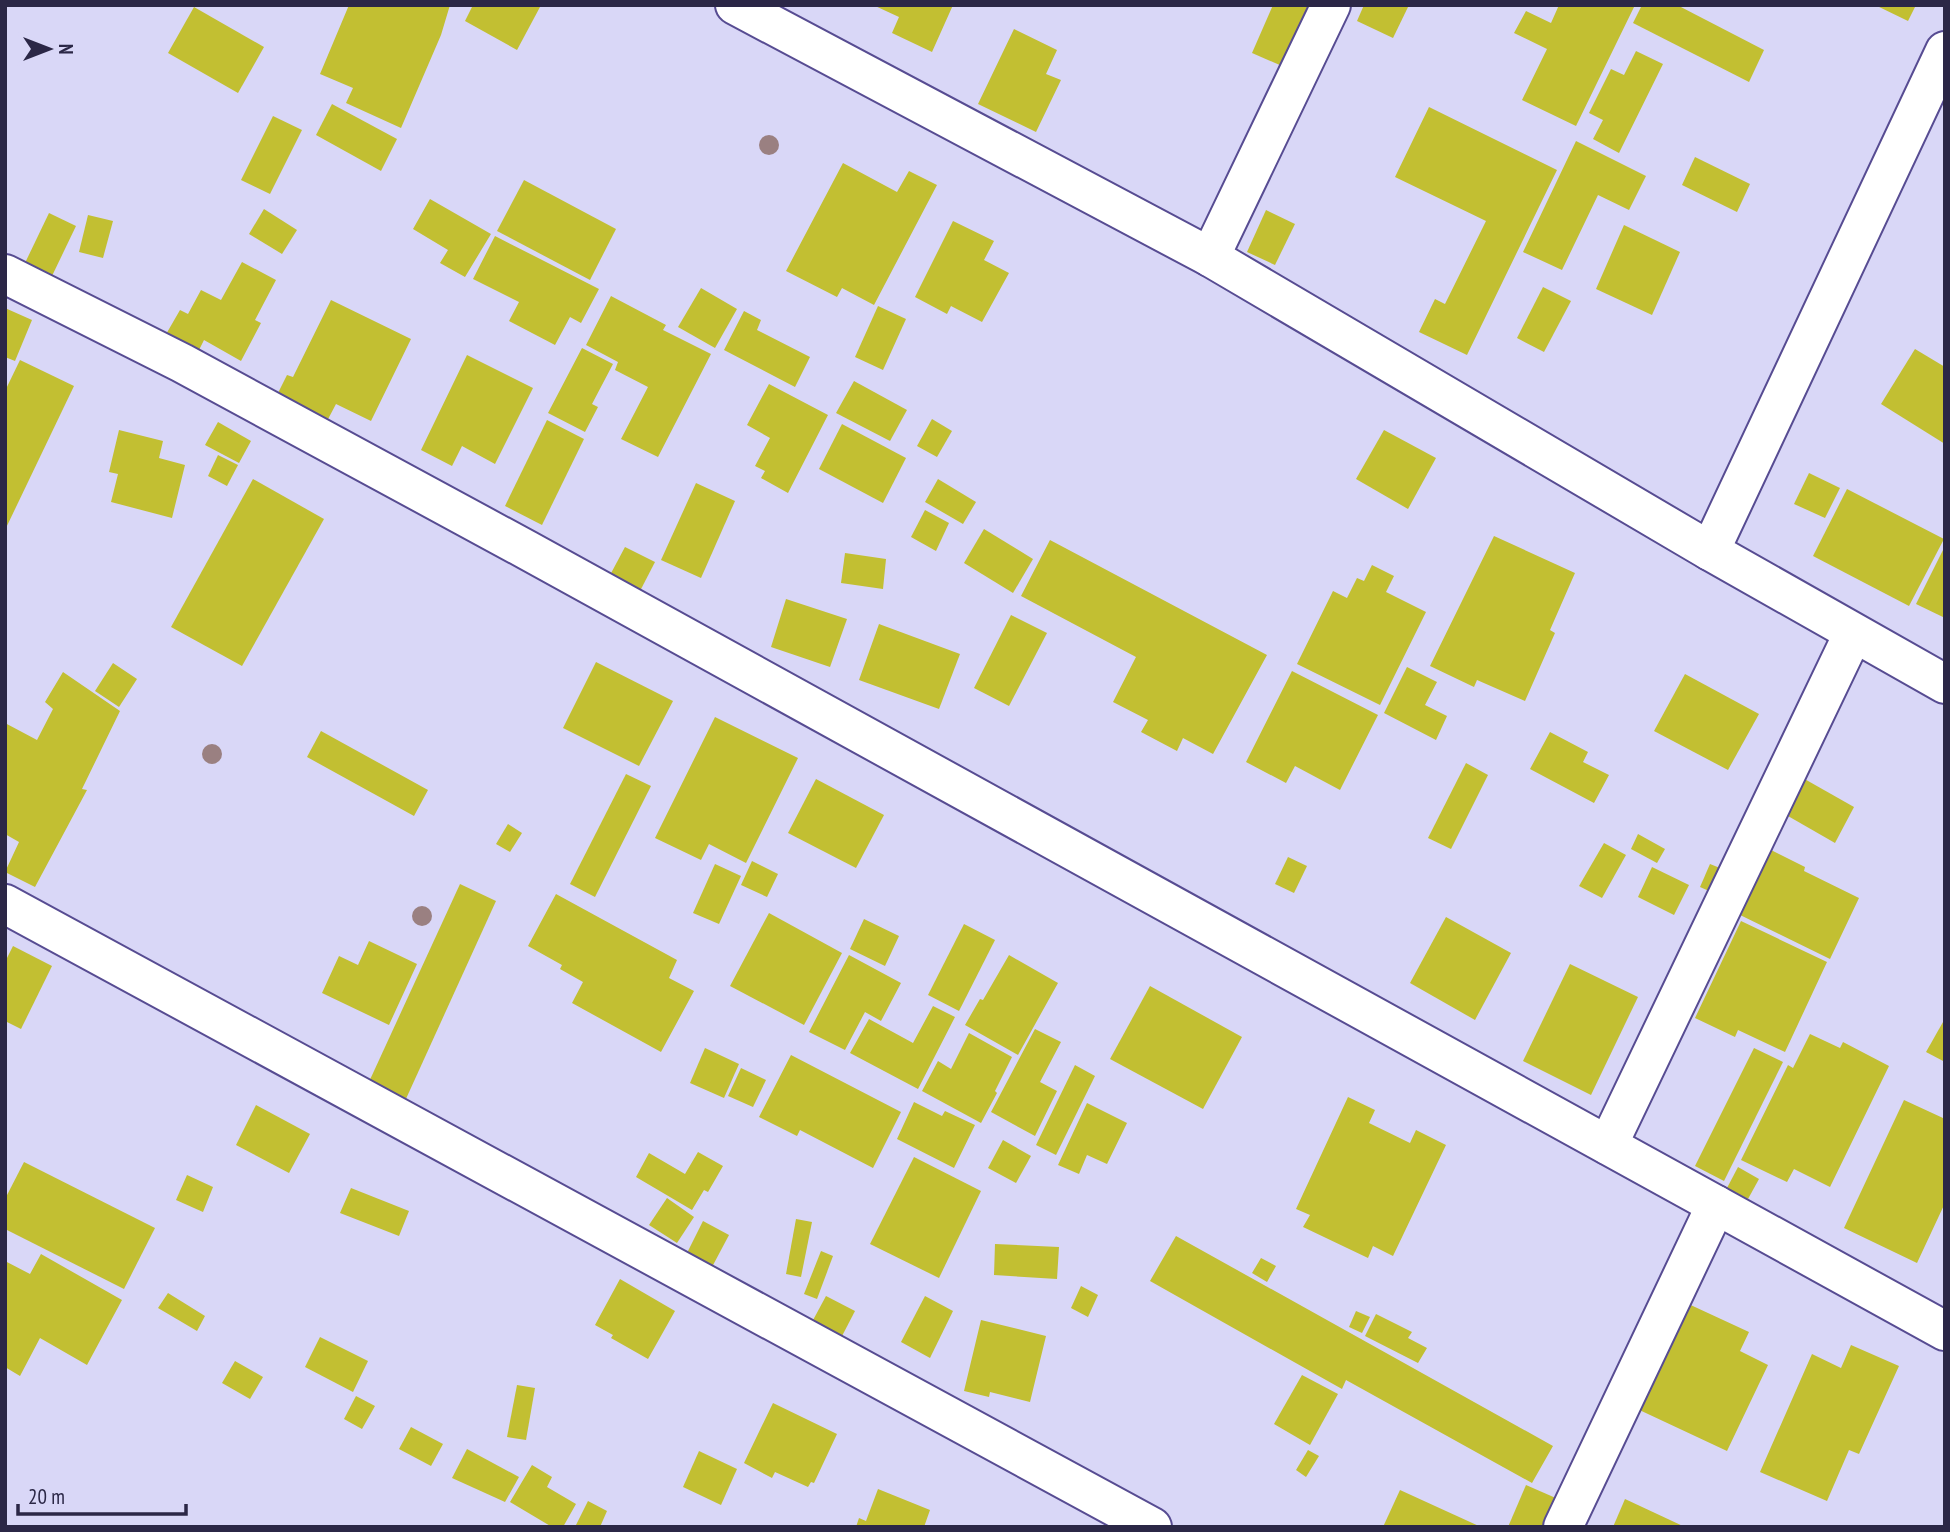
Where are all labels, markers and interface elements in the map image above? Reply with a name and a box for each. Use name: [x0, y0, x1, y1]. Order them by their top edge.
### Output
north arrow: [14, 14, 84, 84]
text: N: [54, 44, 78, 54]
scale bar: [18, 1472, 186, 1516]
text: 20 m: [28, 1483, 65, 1510]

